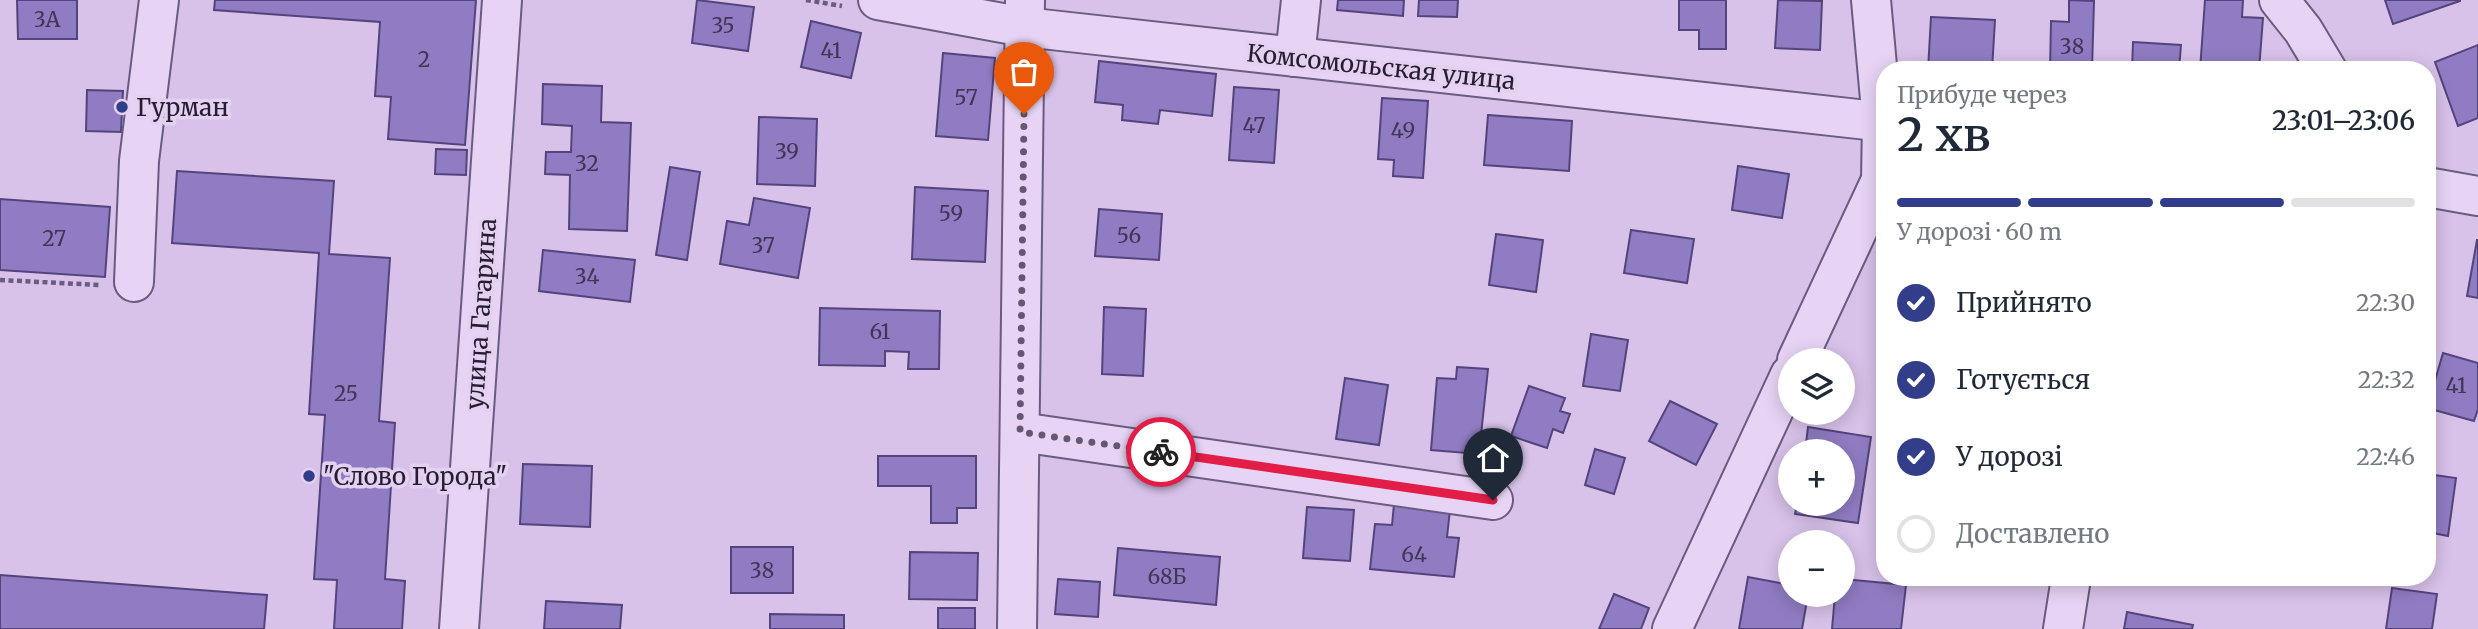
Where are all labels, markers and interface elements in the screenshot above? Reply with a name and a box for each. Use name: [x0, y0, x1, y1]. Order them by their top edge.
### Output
house number: 3А: [34, 6, 60, 33]
house number: 35: [711, 12, 735, 39]
house number: 38: [2060, 33, 2084, 60]
house number: 41: [821, 37, 841, 64]
street label: Комсомольская улица: [1245, 37, 1517, 97]
pin: [994, 42, 1054, 114]
house number: 2: [418, 46, 430, 73]
icon: bag: [1005, 53, 1043, 91]
text: Прибуде через: [1897, 80, 2067, 109]
house number: 57: [954, 84, 978, 111]
place label: Гурман: [136, 92, 229, 123]
marker: Гурман: [114, 99, 130, 115]
text: 23:01–23:06: [2272, 104, 2415, 137]
text: 2 хв: [1897, 106, 1991, 164]
house number: 47: [1243, 112, 1265, 139]
house number: 49: [1391, 117, 1415, 144]
house number: 39: [775, 138, 799, 165]
house number: 32: [575, 150, 599, 177]
house number: 59: [939, 200, 963, 227]
street label: улица Гагарина: [459, 217, 503, 411]
text: У дорозі · 60 m: [1897, 217, 2062, 246]
house number: 56: [1117, 222, 1141, 249]
house number: 27: [42, 225, 66, 252]
house number: 37: [751, 232, 775, 259]
house number: 34: [575, 263, 599, 290]
icon: check: [1897, 284, 1935, 322]
text: Прийнято: [1956, 286, 2092, 319]
text: 22:30: [2356, 288, 2415, 317]
house number: 61: [870, 318, 890, 345]
map controls: [1778, 348, 1855, 607]
button: layers: [1778, 348, 1855, 425]
icon: check: [1897, 361, 1935, 399]
text: Готується: [1956, 363, 2090, 396]
text: 22:32: [2358, 365, 2415, 394]
house number: 41: [2446, 372, 2466, 399]
house number: 25: [334, 380, 358, 407]
courier: [1126, 417, 1196, 487]
pin: [1463, 428, 1523, 500]
icon: bike: [1142, 433, 1180, 471]
icon: check: [1897, 438, 1935, 476]
icon: home: [1474, 439, 1512, 477]
button: +: [1778, 439, 1855, 516]
text: У дорозі: [1956, 440, 2063, 473]
text: 22:46: [2356, 442, 2415, 471]
place label: "Слово Города": [323, 461, 507, 492]
marker: "Слово Города": [301, 468, 317, 484]
text: Доставлено: [1956, 517, 2110, 550]
button: −: [1778, 530, 1855, 607]
house number: 64: [1401, 541, 1427, 568]
house number: 38: [750, 557, 774, 584]
house number: 68Б: [1147, 563, 1187, 590]

